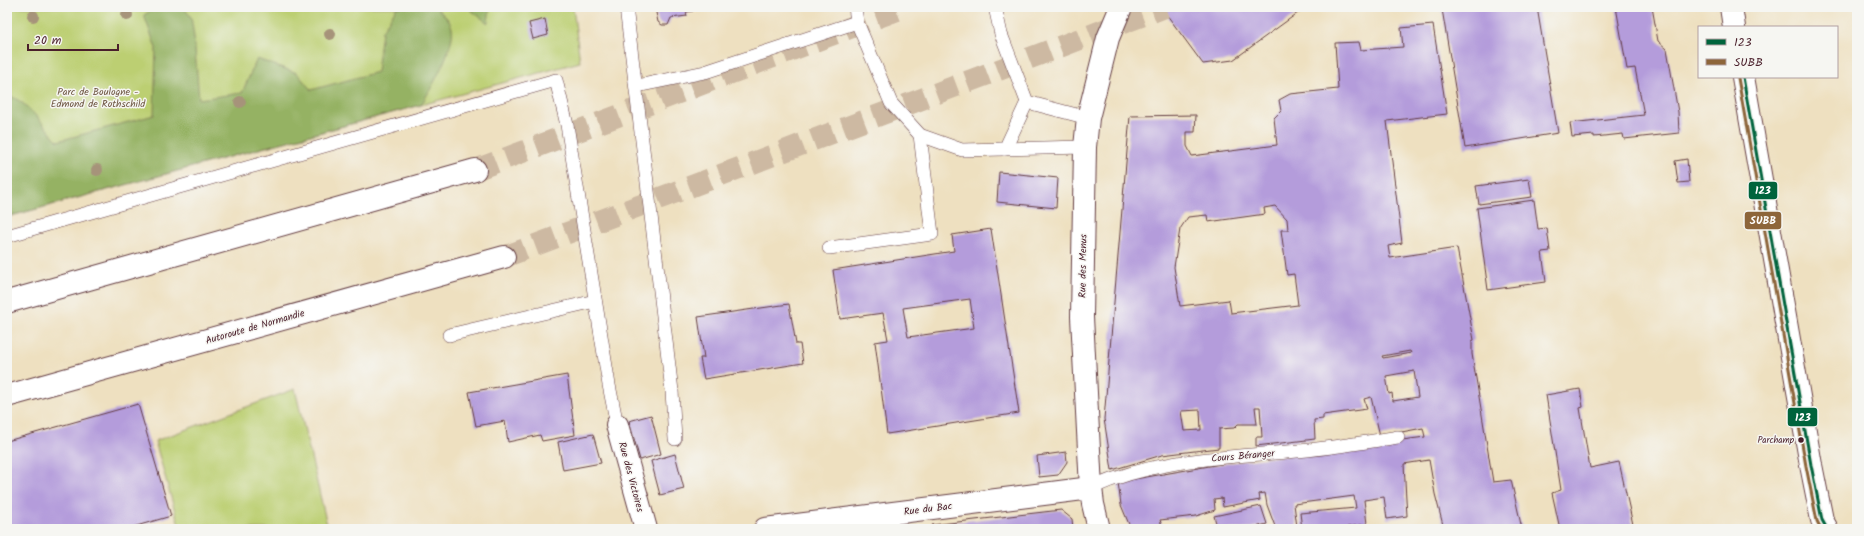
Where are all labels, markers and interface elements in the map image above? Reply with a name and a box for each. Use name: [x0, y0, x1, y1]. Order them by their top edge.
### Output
scale bar: [28, 26, 118, 52]
legend: [1698, 26, 1838, 78]
text: 20 m: [34, 31, 62, 50]
text: 123: [1734, 33, 1752, 52]
text: SUBB: [1734, 53, 1763, 72]
park label: Parc de Boulogne - Edmond de Rothschild: [51, 84, 146, 112]
line badge: 123: [1748, 181, 1778, 200]
text: 123: [1755, 182, 1771, 200]
line badge: SUBB: [1744, 211, 1782, 230]
text: SUBB: [1750, 212, 1776, 230]
street label: Rue des Menus: [1074, 233, 1092, 298]
street label: Autoroute de Normandie: [204, 305, 307, 349]
line badge: 123: [1787, 407, 1818, 427]
text: 123: [1795, 409, 1811, 427]
place label: Parchamp: [1757, 433, 1795, 448]
marker: Parchamp: [1796, 435, 1806, 445]
street label: Rue des Victoires: [614, 440, 648, 515]
street label: Cours Béranger: [1211, 445, 1276, 467]
street label: Rue du Bac: [903, 498, 954, 520]

